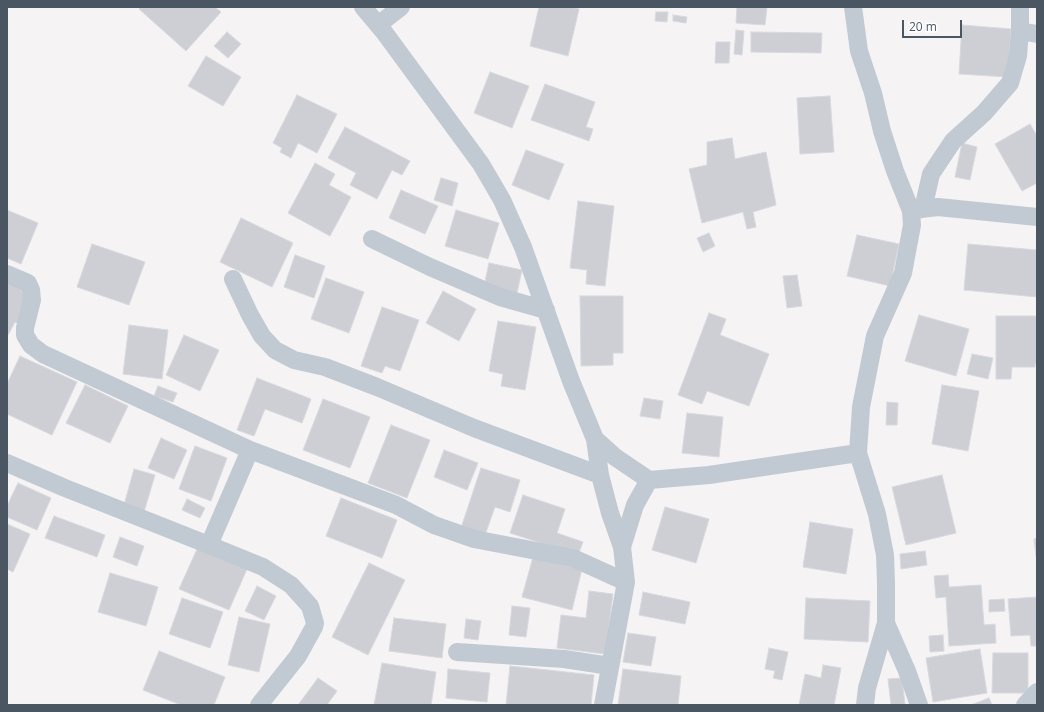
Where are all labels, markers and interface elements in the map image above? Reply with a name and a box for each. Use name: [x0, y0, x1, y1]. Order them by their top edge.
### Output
scale bar: [904, 12, 964, 38]
text: 20 m: [909, 18, 937, 35]

